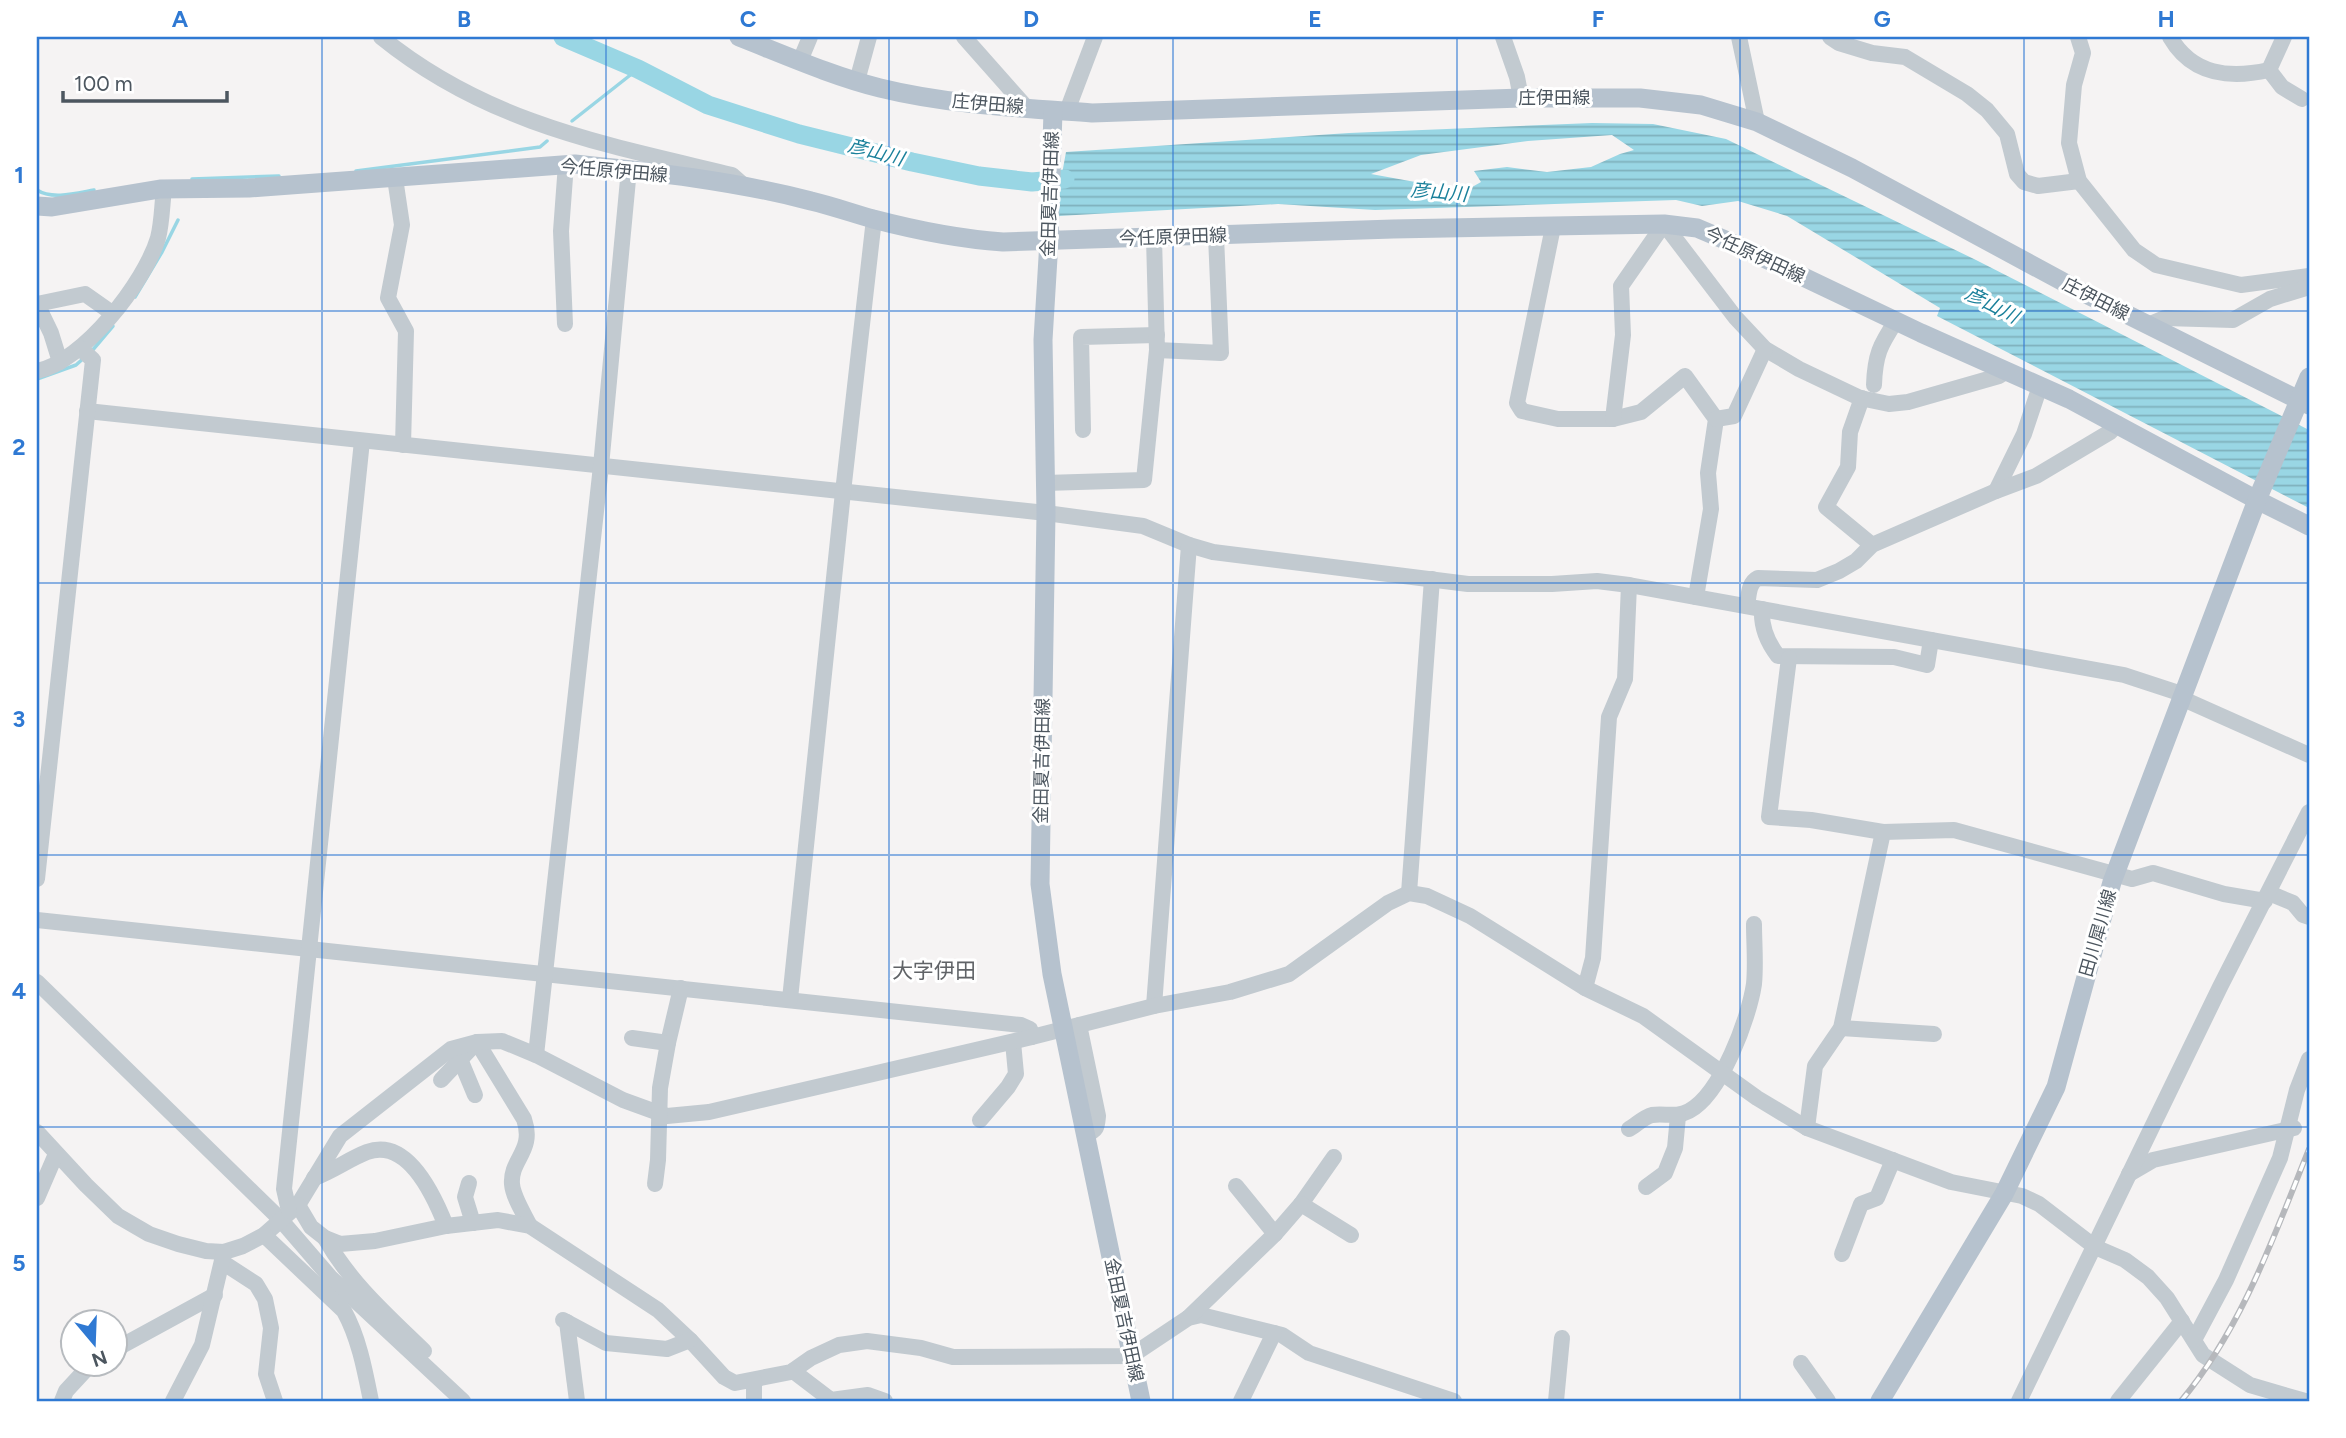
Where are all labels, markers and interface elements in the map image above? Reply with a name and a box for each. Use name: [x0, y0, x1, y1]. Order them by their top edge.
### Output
text: A: [172, 5, 189, 33]
text: B: [457, 5, 471, 33]
text: C: [740, 5, 757, 33]
text: D: [1023, 5, 1039, 33]
text: E: [1308, 5, 1322, 33]
text: F: [1592, 5, 1605, 33]
text: G: [1873, 5, 1891, 33]
text: H: [2157, 5, 2175, 33]
scale bar: [63, 60, 228, 104]
text: 100 m: [74, 71, 133, 96]
street label: 庄伊田線: [1518, 87, 1590, 109]
street label: 庄伊田線: [951, 90, 1025, 118]
street label: 金田夏吉伊田線: [1037, 131, 1063, 257]
water label: 彦山川: [845, 134, 908, 171]
street label: 今任原伊田線: [559, 155, 669, 187]
text: 1: [14, 161, 24, 189]
water label: 彦山川: [1410, 178, 1470, 206]
street label: 今任原伊田線: [1701, 222, 1809, 288]
street label: 今任原伊田線: [1119, 224, 1227, 250]
street label: 庄伊田線: [2059, 273, 2133, 325]
water label: 彦山川: [1961, 282, 2024, 329]
text: 2: [12, 433, 26, 461]
street label: 金田夏吉伊田線: [1030, 698, 1054, 824]
text: 3: [13, 705, 25, 733]
street label: 田川犀川線: [2075, 887, 2121, 979]
district label: 大字伊田: [892, 958, 976, 983]
text: 4: [12, 977, 26, 1005]
text: 5: [12, 1249, 26, 1277]
street label: 金田夏吉伊田線: [1100, 1256, 1148, 1384]
north arrow: [60, 1308, 130, 1378]
text: N: [89, 1345, 110, 1372]

